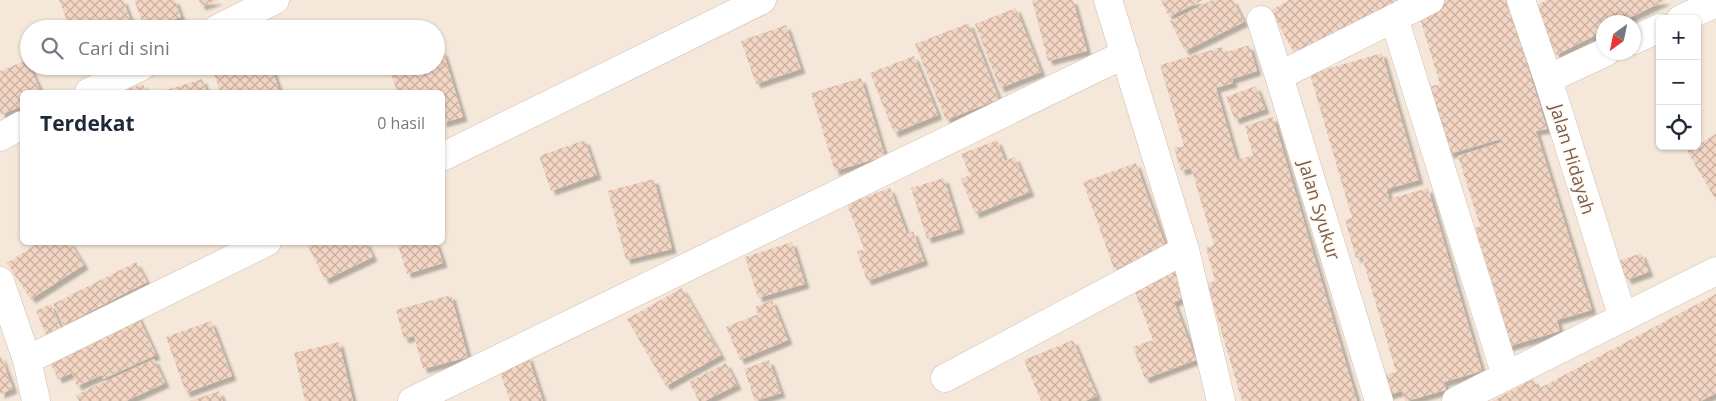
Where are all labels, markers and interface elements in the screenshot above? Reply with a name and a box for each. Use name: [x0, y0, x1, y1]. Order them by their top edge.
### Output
north arrow: [1596, 15, 1641, 60]
map controls: [1656, 15, 1701, 150]
button: +: [1656, 15, 1701, 60]
search box: [20, 20, 445, 75]
icon: search: [38, 34, 66, 62]
text: Cari di sini: [78, 35, 170, 61]
button: −: [1656, 60, 1701, 105]
street label: Jalan Hidayah: [1544, 99, 1601, 217]
button: locate: [1656, 105, 1701, 150]
text: Terdekat: [40, 109, 135, 137]
text: 0 hasil: [377, 112, 425, 134]
street label: Jalan Syukur: [1293, 155, 1347, 263]

